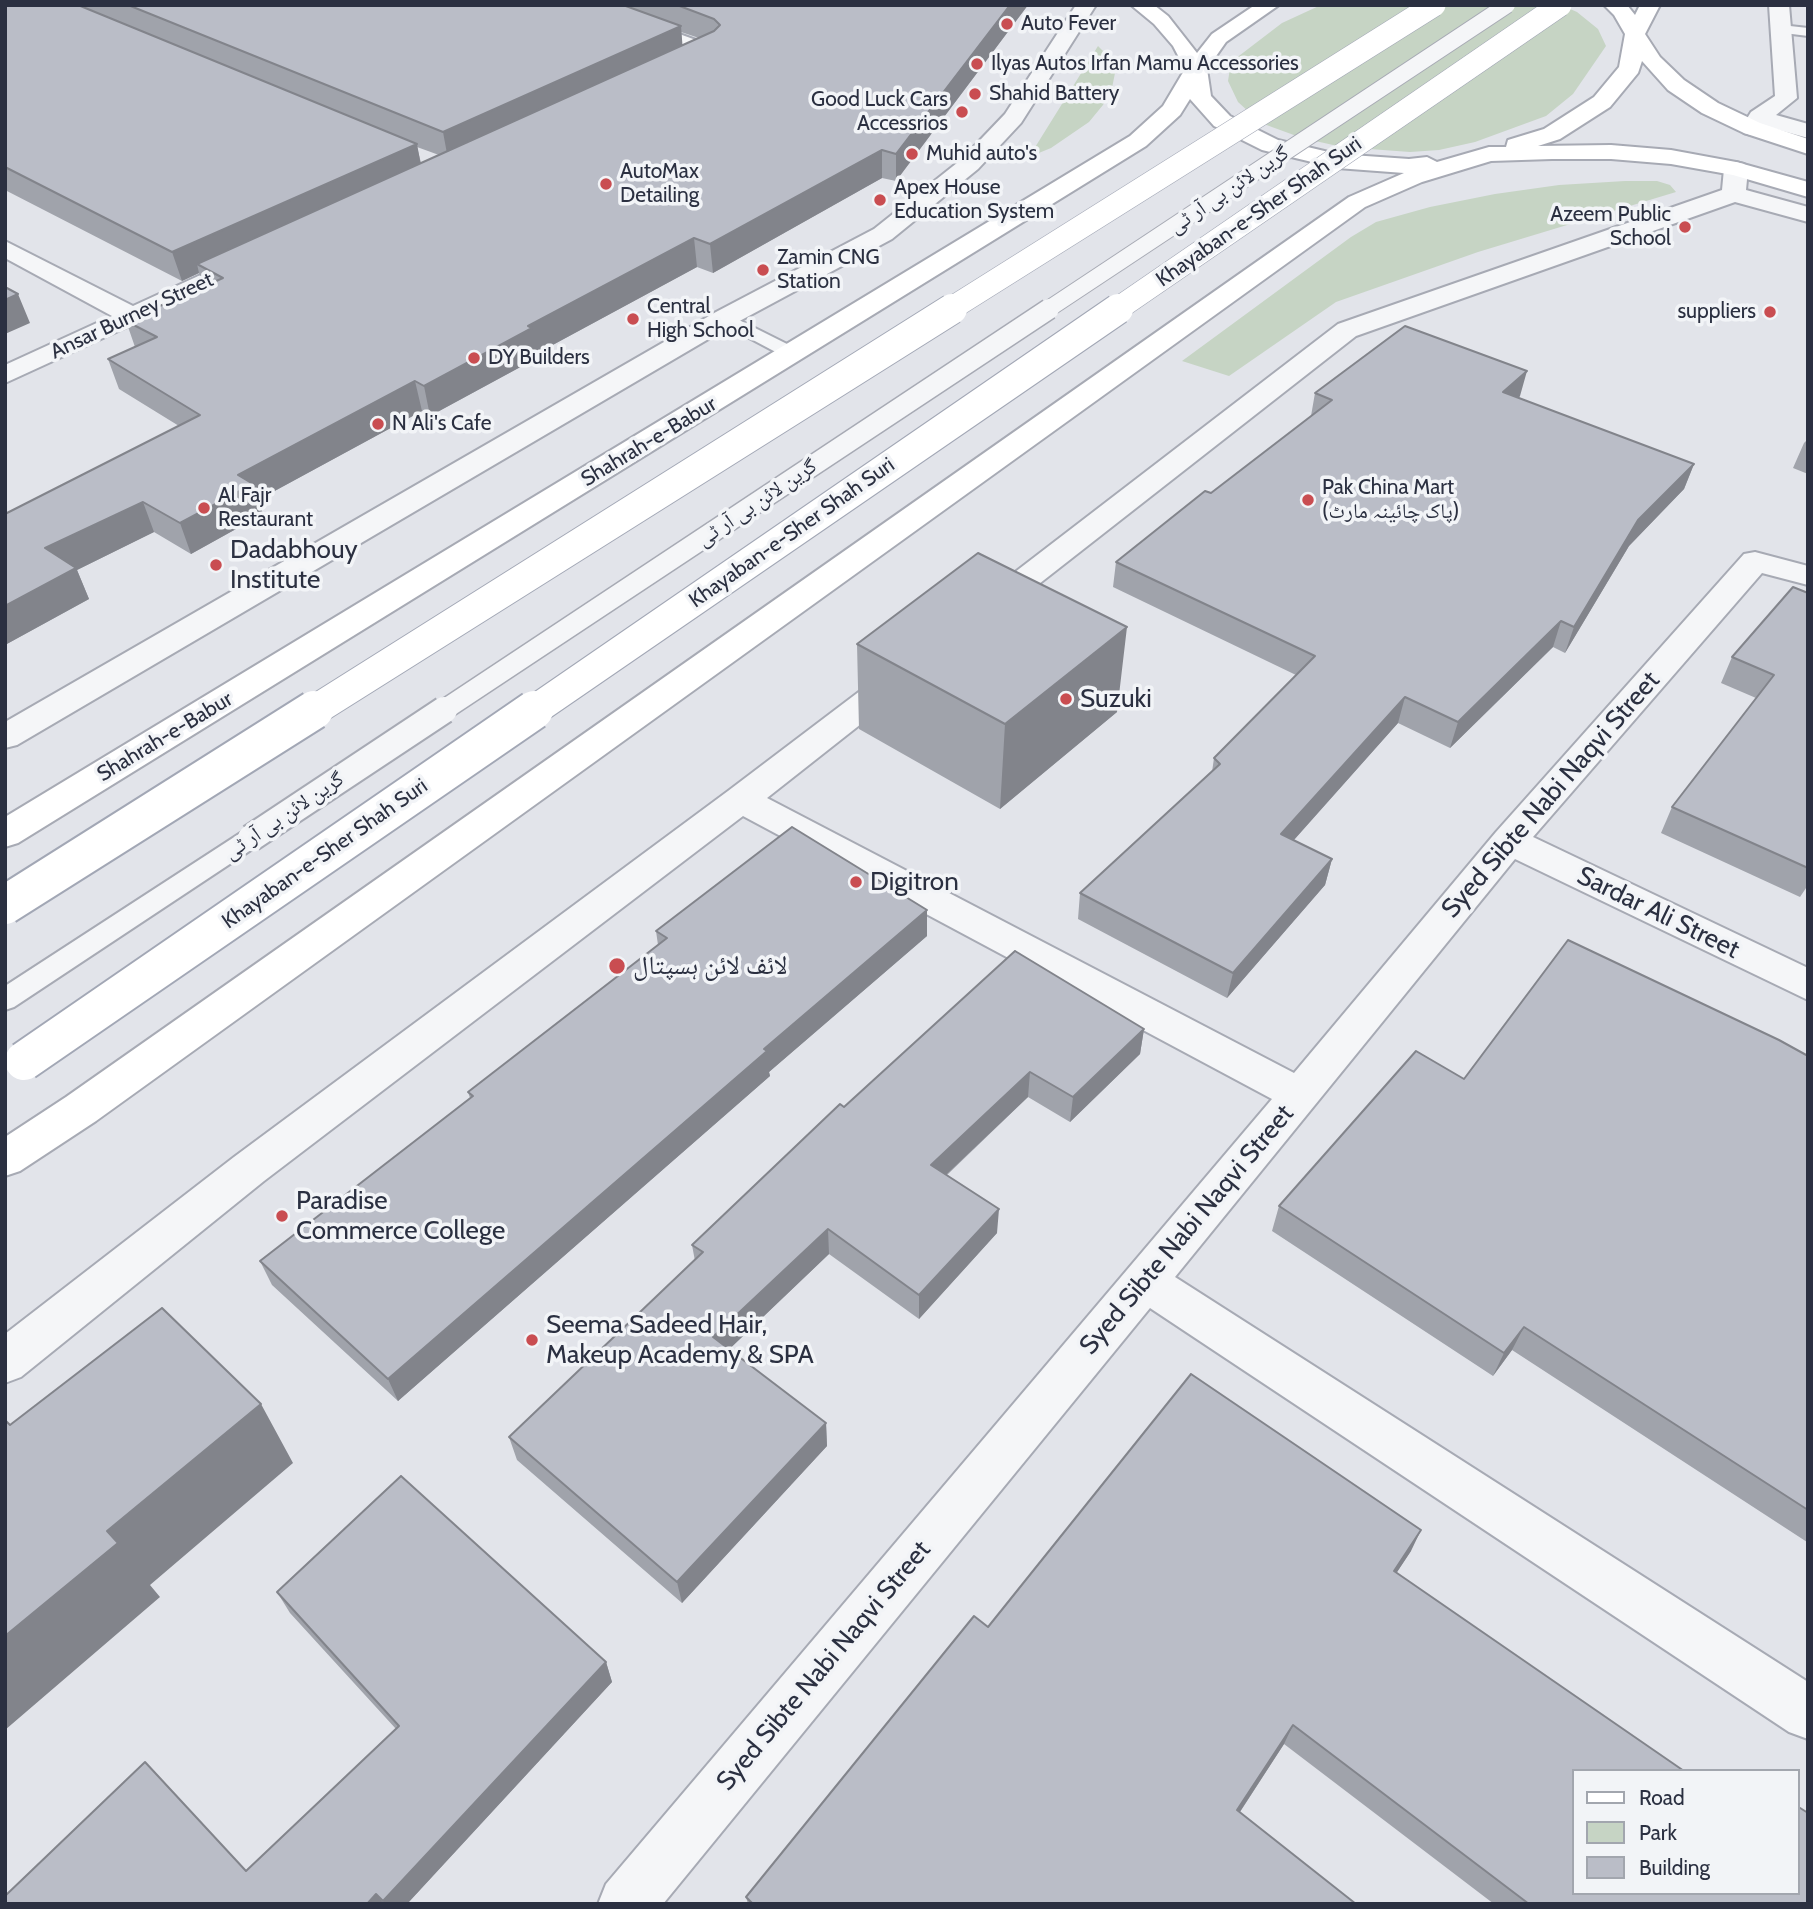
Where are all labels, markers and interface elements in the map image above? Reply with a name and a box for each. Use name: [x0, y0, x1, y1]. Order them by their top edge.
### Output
place label: Auto Fever: [1021, 11, 1116, 37]
marker: Auto Fever: [999, 16, 1015, 32]
place label: Ilyas Autos Irfan Mamu Accessories: [991, 51, 1299, 77]
marker: Ilyas Autos Irfan Mamu Accessories: [969, 56, 985, 72]
place label: Shahid Battery: [989, 81, 1119, 107]
marker: Shahid Battery: [967, 86, 983, 102]
place label: Good Luck Cars Accessrios: [811, 87, 948, 137]
marker: Good Luck Cars Accessrios: [954, 104, 970, 120]
street label: Khayaban-e-Sher Shah Suri: [1152, 131, 1366, 293]
place label: Muhid auto's: [926, 141, 1037, 167]
street label: گرین لائن بی آر ٹی: [1164, 141, 1294, 239]
marker: Muhid auto's: [904, 146, 920, 162]
place label: AutoMax Detailing: [620, 159, 699, 209]
place label: Apex House Education System: [894, 175, 1054, 225]
marker: AutoMax Detailing: [598, 176, 614, 192]
marker: Apex House Education System: [872, 192, 888, 208]
place label: Azeem Public School: [1550, 202, 1671, 252]
marker: Azeem Public School: [1677, 219, 1693, 235]
place label: Zamin CNG Station: [777, 245, 880, 295]
marker: Zamin CNG Station: [755, 262, 771, 278]
street label: Ansar Burney Street: [47, 267, 217, 365]
place label: Central High School: [647, 294, 754, 344]
place label: suppliers: [1677, 299, 1756, 325]
marker: suppliers: [1762, 304, 1778, 320]
marker: Central High School: [625, 311, 641, 327]
place label: DY Builders: [488, 345, 590, 371]
marker: DY Builders: [466, 350, 482, 366]
street label: Shahrah-e-Babur: [577, 392, 721, 492]
place label: N Ali's Cafe: [392, 411, 491, 437]
marker: N Ali's Cafe: [370, 416, 386, 432]
street label: Khayaban-e-Sher Shah Suri: [685, 452, 899, 614]
street label: گرین لائن بی آر ٹی: [692, 454, 822, 552]
place label: Pak China Mart (پاک چائینہ مارٹ): [1322, 475, 1459, 525]
place label: Al Fajr Restaurant: [218, 483, 313, 533]
marker: Pak China Mart (پاک چائینہ مارٹ): [1300, 492, 1316, 508]
marker: Al Fajr Restaurant: [196, 500, 212, 516]
place label: Dadabhouy Institute: [230, 534, 358, 596]
marker: Dadabhouy Institute: [208, 557, 224, 573]
street label: Syed Sibte Nabi Naqvi Street: [1436, 665, 1666, 925]
place label: Suzuki: [1080, 683, 1152, 715]
street label: Shahrah-e-Babur: [93, 687, 237, 787]
marker: Suzuki: [1058, 691, 1074, 707]
street label: گرین لائن بی آر ٹی: [219, 767, 349, 865]
street label: Khayaban-e-Sher Shah Suri: [218, 773, 432, 935]
street label: Sardar Ali Street: [1572, 860, 1744, 966]
place label: Digitron: [870, 866, 959, 898]
marker: Digitron: [848, 874, 864, 890]
place label: لائف لائن ہسپتال: [633, 950, 788, 982]
marker: لائف لائن ہسپتال: [607, 956, 627, 976]
street label: Syed Sibte Nabi Naqvi Street: [1073, 1099, 1301, 1361]
place label: Paradise Commerce College: [296, 1185, 505, 1246]
marker: Paradise Commerce College: [274, 1208, 290, 1224]
place label: Seema Sadeed Hair, Makeup Academy & SPA: [546, 1309, 814, 1370]
marker: Seema Sadeed Hair, Makeup Academy & SPA: [524, 1332, 540, 1348]
street label: Syed Sibte Nabi Naqvi Street: [710, 1535, 938, 1797]
legend: [1572, 1769, 1799, 1895]
text: Road: [1639, 1785, 1685, 1810]
text: Park: [1639, 1820, 1677, 1845]
text: Building: [1639, 1855, 1710, 1880]

